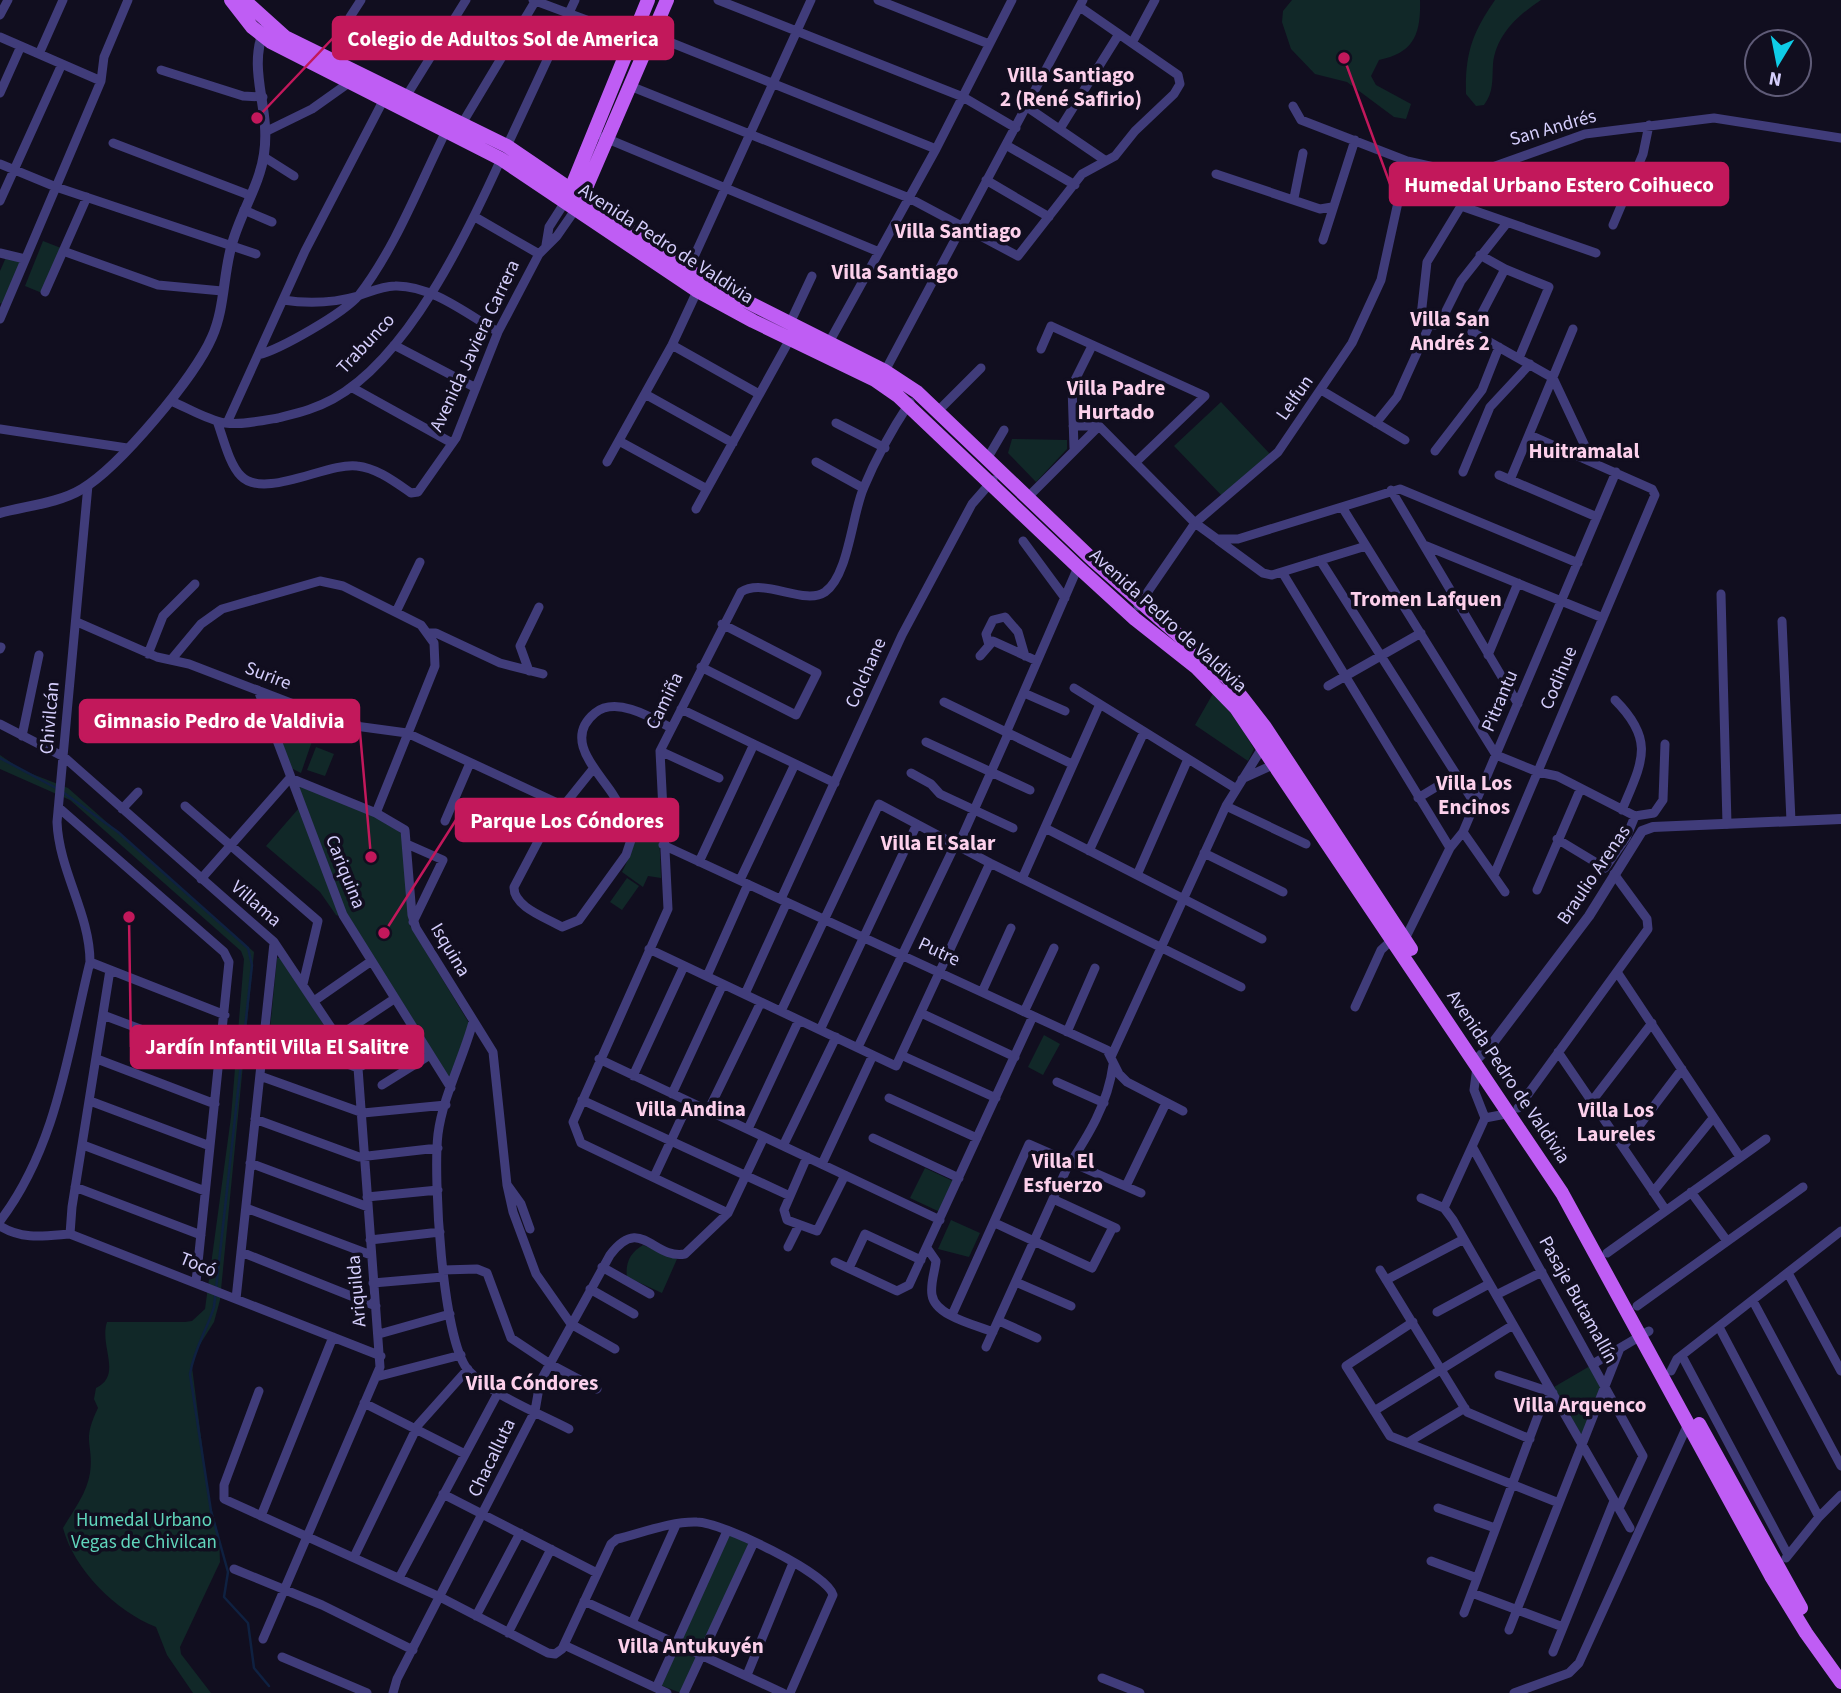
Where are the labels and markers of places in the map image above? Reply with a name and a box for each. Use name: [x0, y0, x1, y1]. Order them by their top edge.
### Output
callout: Colegio de Adultos Sol de America: [333, 17, 673, 59]
callout: Humedal Urbano Estero Coihueco: [1390, 163, 1728, 205]
callout: Gimnasio Pedro de Valdivia: [80, 700, 359, 742]
callout: Parque Los Cóndores: [456, 799, 678, 841]
callout: Jardín Infantil Villa El Salitre: [131, 1026, 423, 1068]

